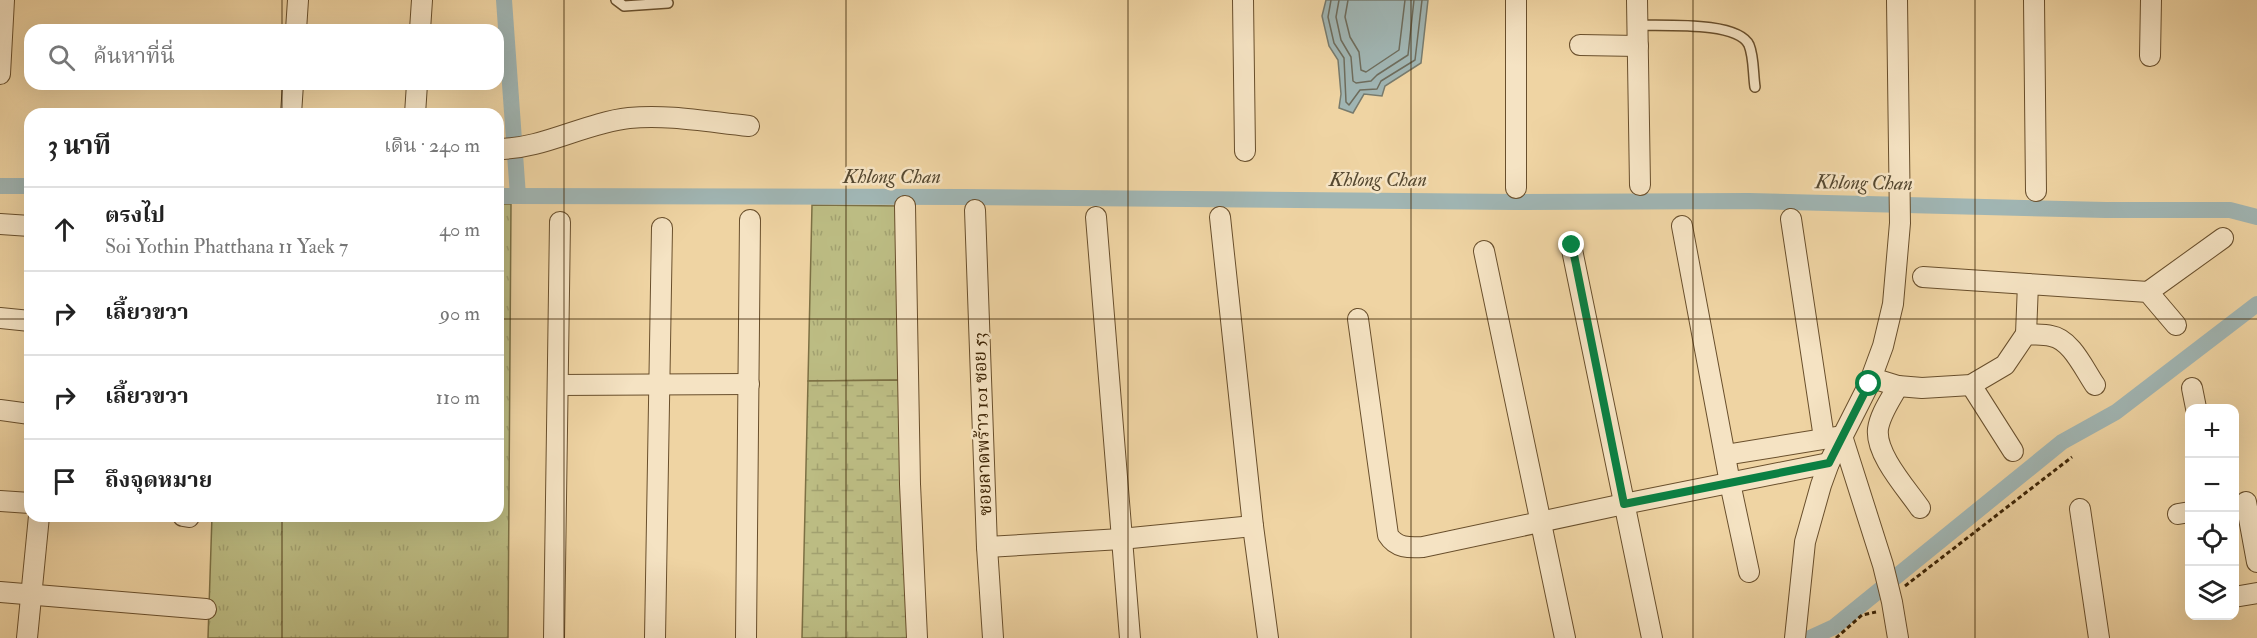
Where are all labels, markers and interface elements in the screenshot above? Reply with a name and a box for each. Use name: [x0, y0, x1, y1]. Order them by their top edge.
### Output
search box: [24, 24, 504, 90]
icon: search: [45, 41, 78, 74]
text: ค้นหาที่นี่: [93, 42, 175, 70]
text: 3 นาที: [48, 130, 111, 162]
text: เดิน · 240 m: [384, 133, 480, 158]
water label: Khlong Chan: [842, 164, 941, 189]
water label: Khlong Chan: [1328, 167, 1427, 192]
water label: Khlong Chan: [1814, 169, 1913, 196]
text: ตรงไป: [105, 201, 165, 229]
icon: ahead: [48, 213, 81, 246]
text: 40 m: [439, 217, 480, 242]
route end: [1558, 231, 1584, 257]
text: Soi Yothin Phatthana 11 Yaek 7: [105, 234, 348, 259]
icon: right: [48, 297, 81, 330]
text: เลี้ยวขวา: [105, 298, 189, 326]
text: 90 m: [440, 301, 480, 326]
street label: ซอยลาดพร้าว 101 ซอย 53: [968, 332, 997, 516]
route start: [1855, 370, 1881, 396]
icon: right: [48, 381, 81, 414]
text: เลี้ยวขวา: [105, 382, 189, 410]
text: 110 m: [436, 385, 480, 410]
map controls: [2185, 404, 2239, 620]
button: +: [2185, 404, 2239, 458]
button: −: [2185, 458, 2239, 512]
icon: arrive: [48, 465, 81, 498]
text: ถึงจุดหมาย: [105, 466, 212, 494]
button: locate: [2185, 512, 2239, 566]
button: layers: [2185, 566, 2239, 620]

